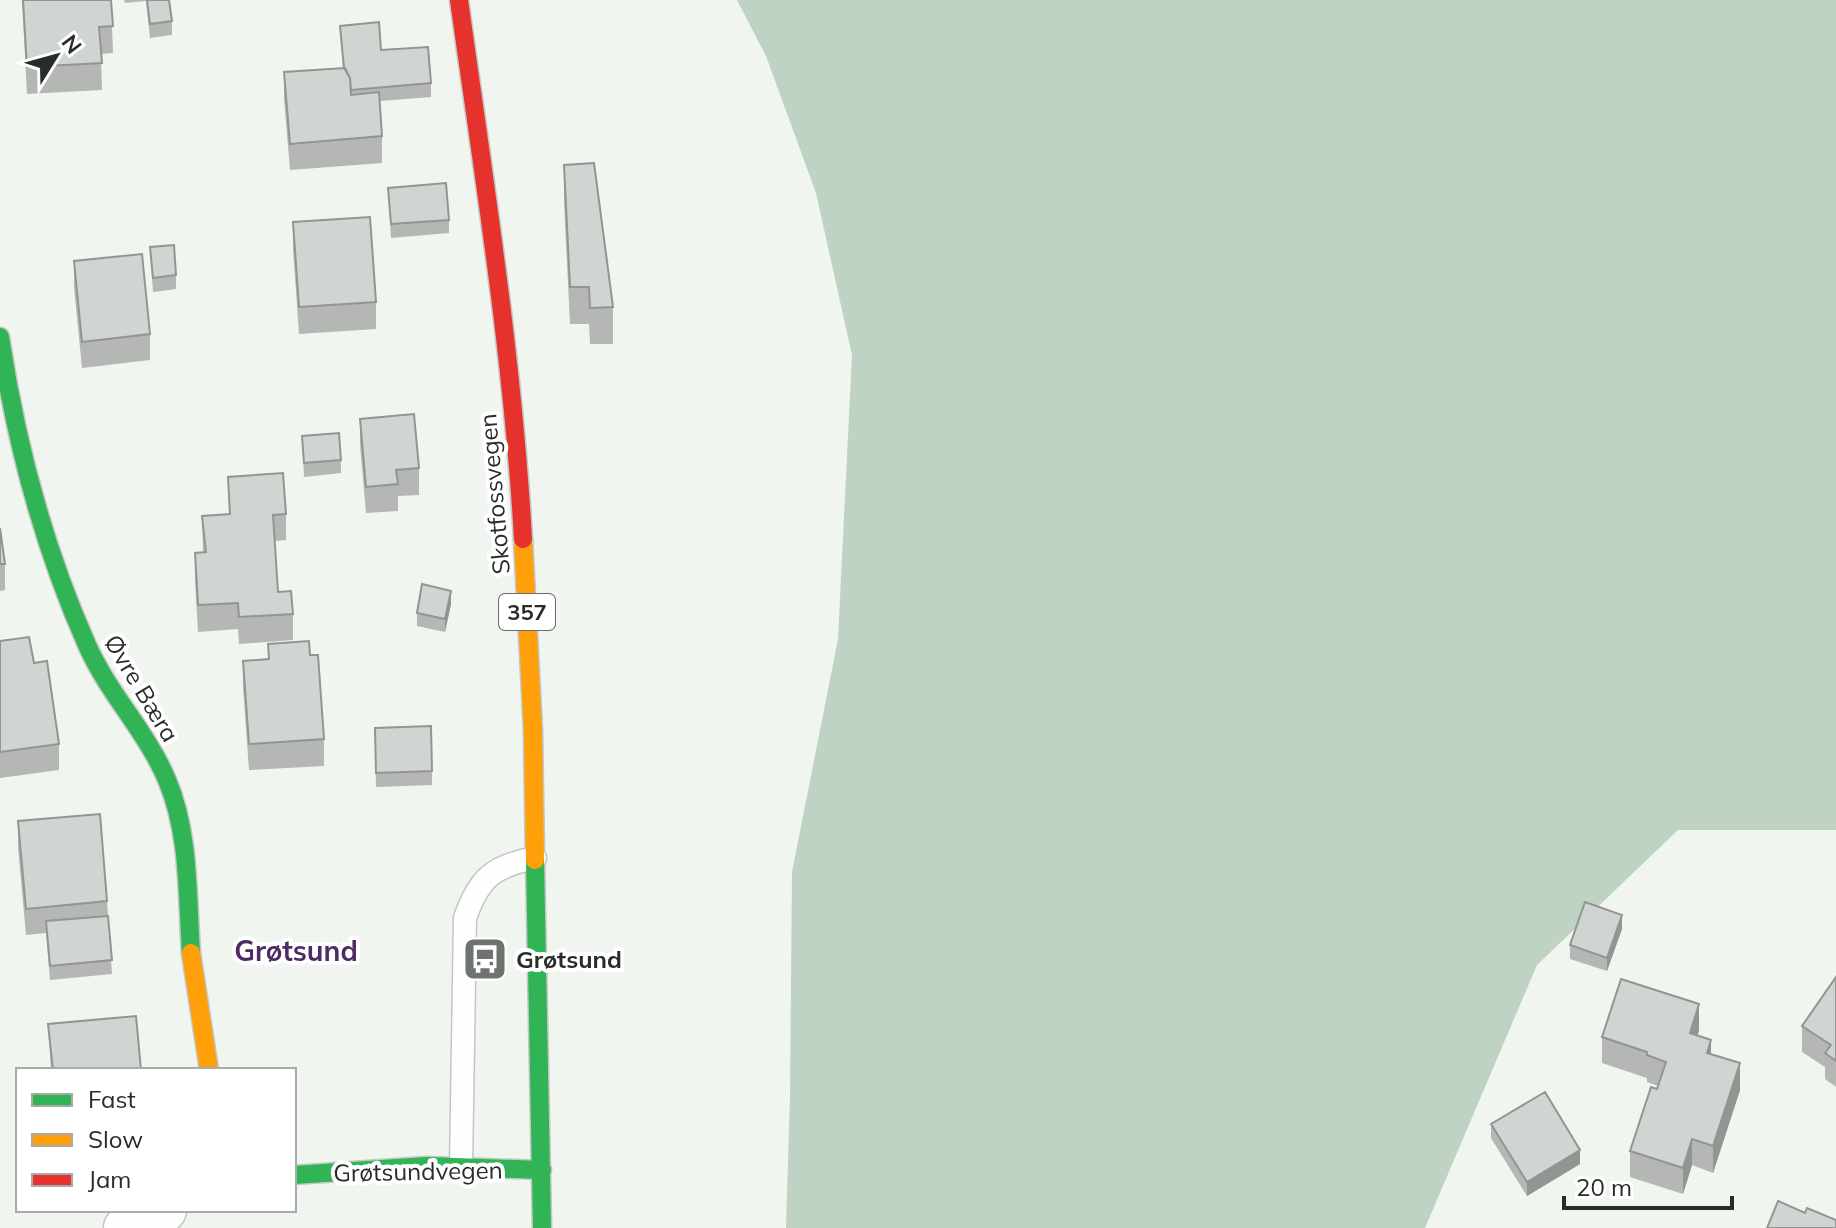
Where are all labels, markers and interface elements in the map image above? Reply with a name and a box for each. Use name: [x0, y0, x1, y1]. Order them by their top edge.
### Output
north arrow: [16, 16, 96, 96]
text: N: [56, 29, 88, 59]
street label: Skotfossvegen: [472, 412, 516, 576]
road number: 357: [499, 594, 555, 630]
street label: Øvre Bæra: [98, 629, 186, 747]
district label: Grøtsund: [234, 933, 358, 968]
bus stop icon: Grøtsund: [461, 935, 509, 983]
place label: Grøtsund: [516, 944, 622, 974]
legend: [16, 1068, 296, 1212]
text: Fast: [88, 1084, 136, 1114]
text: Slow: [88, 1124, 143, 1154]
street label: Grøtsundvegen: [333, 1155, 503, 1187]
scale bar: [1564, 1160, 1732, 1210]
text: Jam: [88, 1164, 131, 1194]
text: 20 m: [1576, 1172, 1632, 1202]

